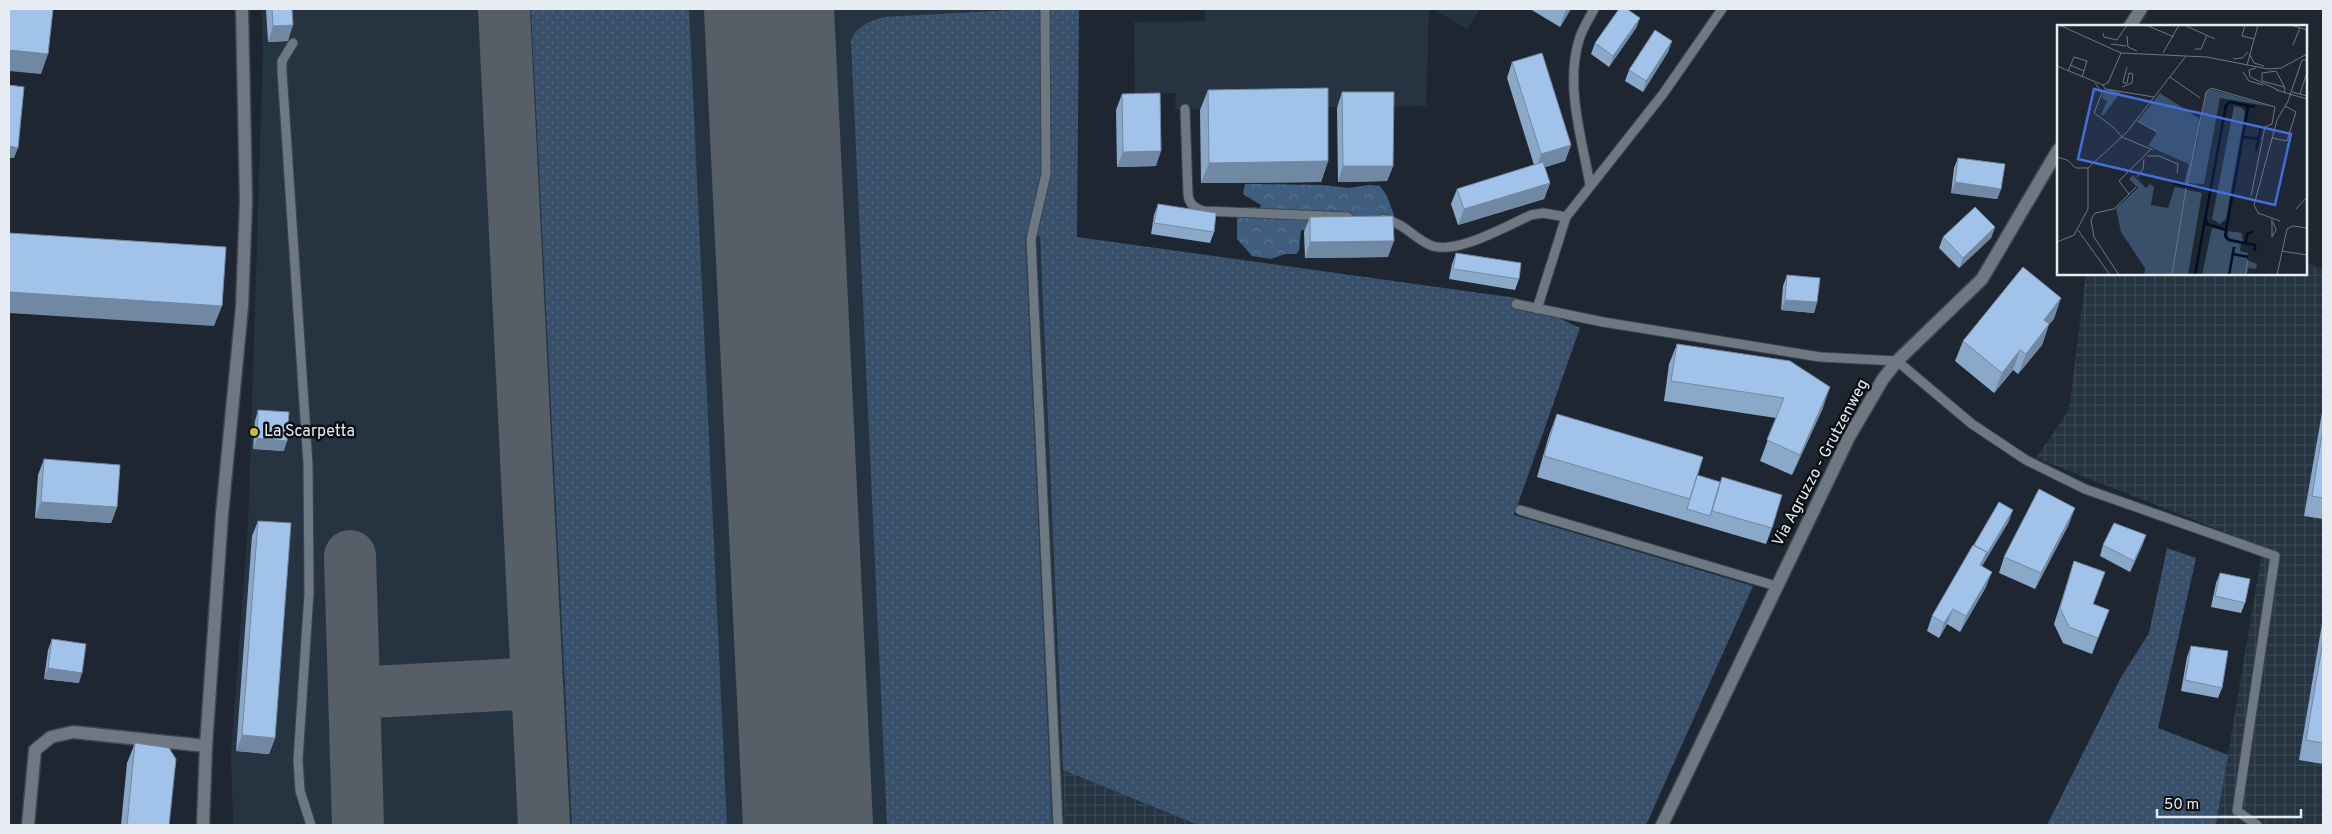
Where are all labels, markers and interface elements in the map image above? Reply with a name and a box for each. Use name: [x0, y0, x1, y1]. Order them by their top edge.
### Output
inset map: [2057, 25, 2307, 275]
street label: Via Agruzzo - Grutzenweg: [1768, 376, 1874, 550]
place label: La Scarpetta: [264, 422, 355, 442]
marker: La Scarpetta: [248, 426, 260, 438]
scale bar: [2157, 786, 2301, 818]
text: 50 m: [2164, 796, 2199, 815]

